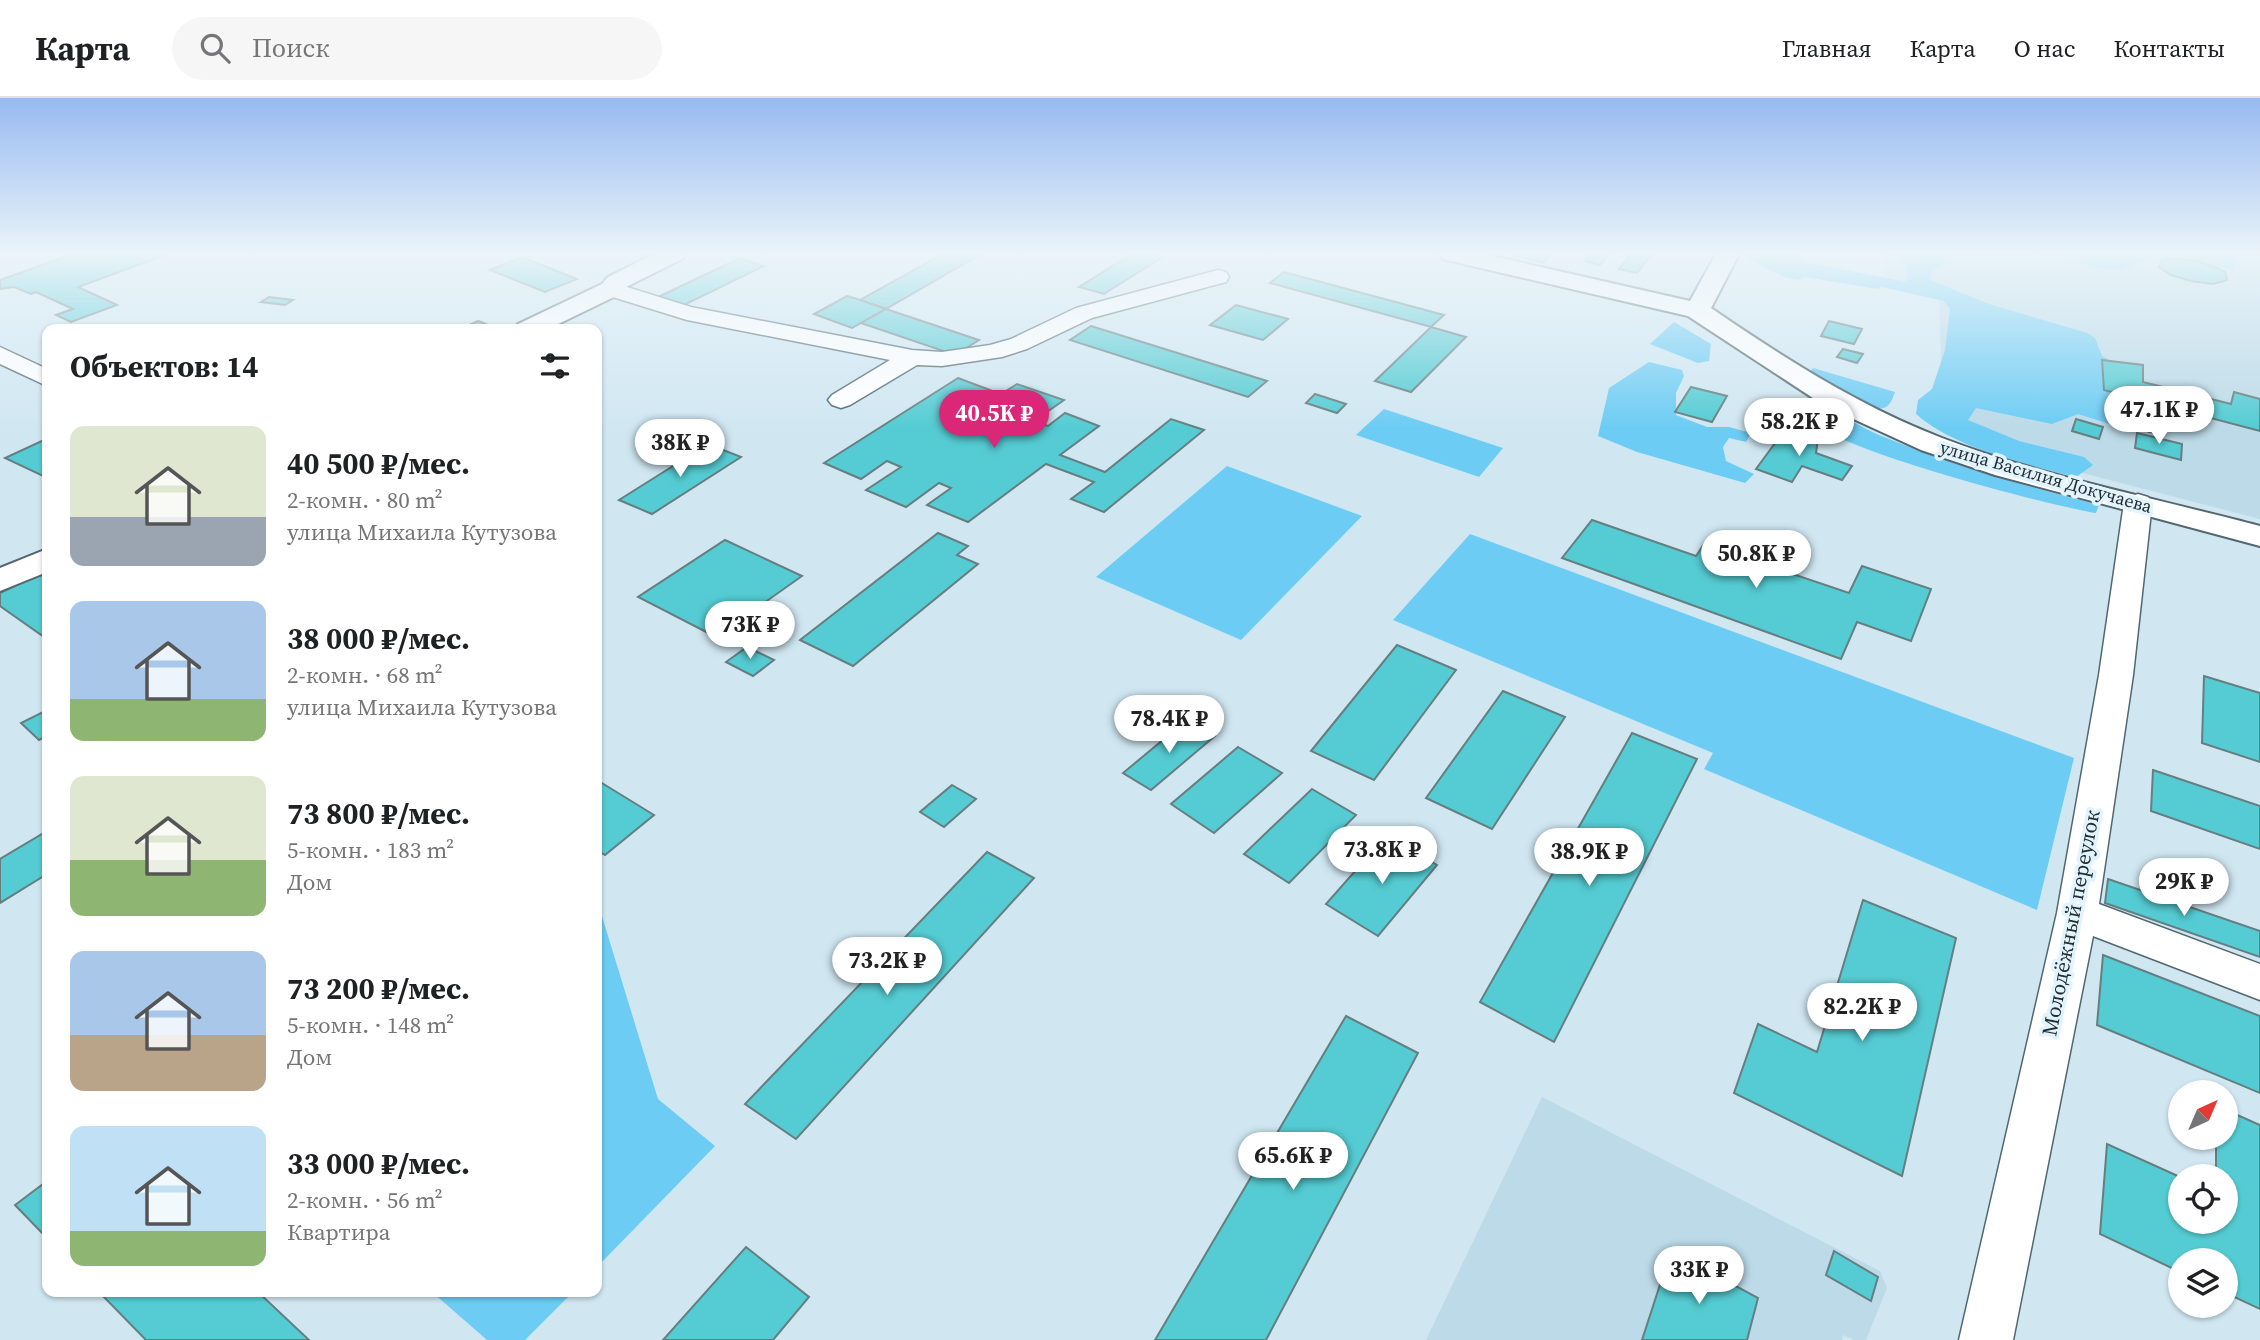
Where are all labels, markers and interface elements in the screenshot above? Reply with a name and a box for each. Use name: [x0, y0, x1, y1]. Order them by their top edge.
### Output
search box: [172, 17, 662, 80]
text: Карта: [35, 26, 130, 71]
icon: search: [196, 29, 234, 67]
text: Поиск: [252, 30, 330, 66]
text: Главная: [1782, 32, 1871, 65]
text: Карта: [1909, 32, 1976, 65]
text: О нас: [2014, 32, 2075, 65]
text: Контакты: [2113, 32, 2225, 65]
text: Объектов: 14: [70, 346, 258, 387]
icon: filters: [536, 347, 574, 385]
pin: 47.1K ₽: [2094, 386, 2224, 446]
pin: 40.5K ₽: [929, 390, 1059, 450]
text: 47.1K ₽: [2120, 393, 2198, 425]
text: 40.5K ₽: [955, 397, 1033, 429]
pin: 58.2K ₽: [1734, 398, 1864, 458]
text: 58.2K ₽: [1760, 405, 1838, 437]
pin: 38K ₽: [631, 420, 729, 479]
text: 38K ₽: [651, 426, 709, 458]
street label: улица Василия Докучаева: [1937, 434, 2156, 519]
text: 40 500 ₽/мес.: [287, 443, 470, 484]
icon: home: [126, 454, 210, 538]
text: 2-комн. · 80 m²: [287, 484, 443, 516]
text: улица Михаила Кутузова: [287, 516, 557, 548]
pin: 50.8K ₽: [1691, 531, 1821, 590]
text: 50.8K ₽: [1717, 537, 1795, 569]
pin: 73K ₽: [701, 602, 799, 661]
text: 73K ₽: [721, 608, 779, 640]
text: 38 000 ₽/мес.: [287, 618, 470, 659]
icon: home: [126, 629, 210, 713]
text: 2-комн. · 68 m²: [287, 659, 443, 691]
text: улица Михаила Кутузова: [287, 691, 557, 723]
pin: 78.4K ₽: [1104, 696, 1234, 755]
text: 78.4K ₽: [1130, 702, 1208, 734]
text: 73 800 ₽/мес.: [287, 793, 470, 834]
icon: home: [126, 804, 210, 888]
street label: Молодёжный переулок: [2034, 807, 2107, 1038]
pin: 73.8K ₽: [1317, 826, 1447, 886]
pin: 38.9K ₽: [1524, 828, 1654, 888]
text: 73.8K ₽: [1343, 833, 1421, 865]
text: 5-комн. · 183 m²: [287, 834, 454, 866]
text: 38.9K ₽: [1550, 835, 1628, 867]
pin: 29K ₽: [2135, 858, 2233, 918]
text: 29K ₽: [2155, 865, 2213, 897]
text: Дом: [287, 866, 332, 898]
pin: 73.2K ₽: [822, 937, 952, 997]
text: 73.2K ₽: [848, 944, 926, 976]
text: 73 200 ₽/мес.: [287, 968, 470, 1009]
icon: home: [126, 979, 210, 1063]
pin: 82.2K ₽: [1797, 984, 1927, 1043]
text: 82.2K ₽: [1823, 990, 1901, 1022]
text: 5-комн. · 148 m²: [287, 1009, 454, 1041]
text: Дом: [287, 1041, 332, 1073]
north arrow: [2168, 1080, 2238, 1150]
map controls: [2168, 1080, 2238, 1318]
pin: 65.6K ₽: [1228, 1132, 1358, 1192]
text: 65.6K ₽: [1254, 1139, 1332, 1171]
text: 33 000 ₽/мес.: [287, 1143, 470, 1184]
icon: home: [126, 1154, 210, 1238]
button: locate: [2168, 1164, 2238, 1234]
text: 2-комн. · 56 m²: [287, 1184, 443, 1216]
text: Квартира: [287, 1216, 390, 1248]
pin: 33K ₽: [1650, 1246, 1748, 1306]
button: layers: [2168, 1248, 2238, 1318]
text: 33K ₽: [1670, 1253, 1728, 1285]

